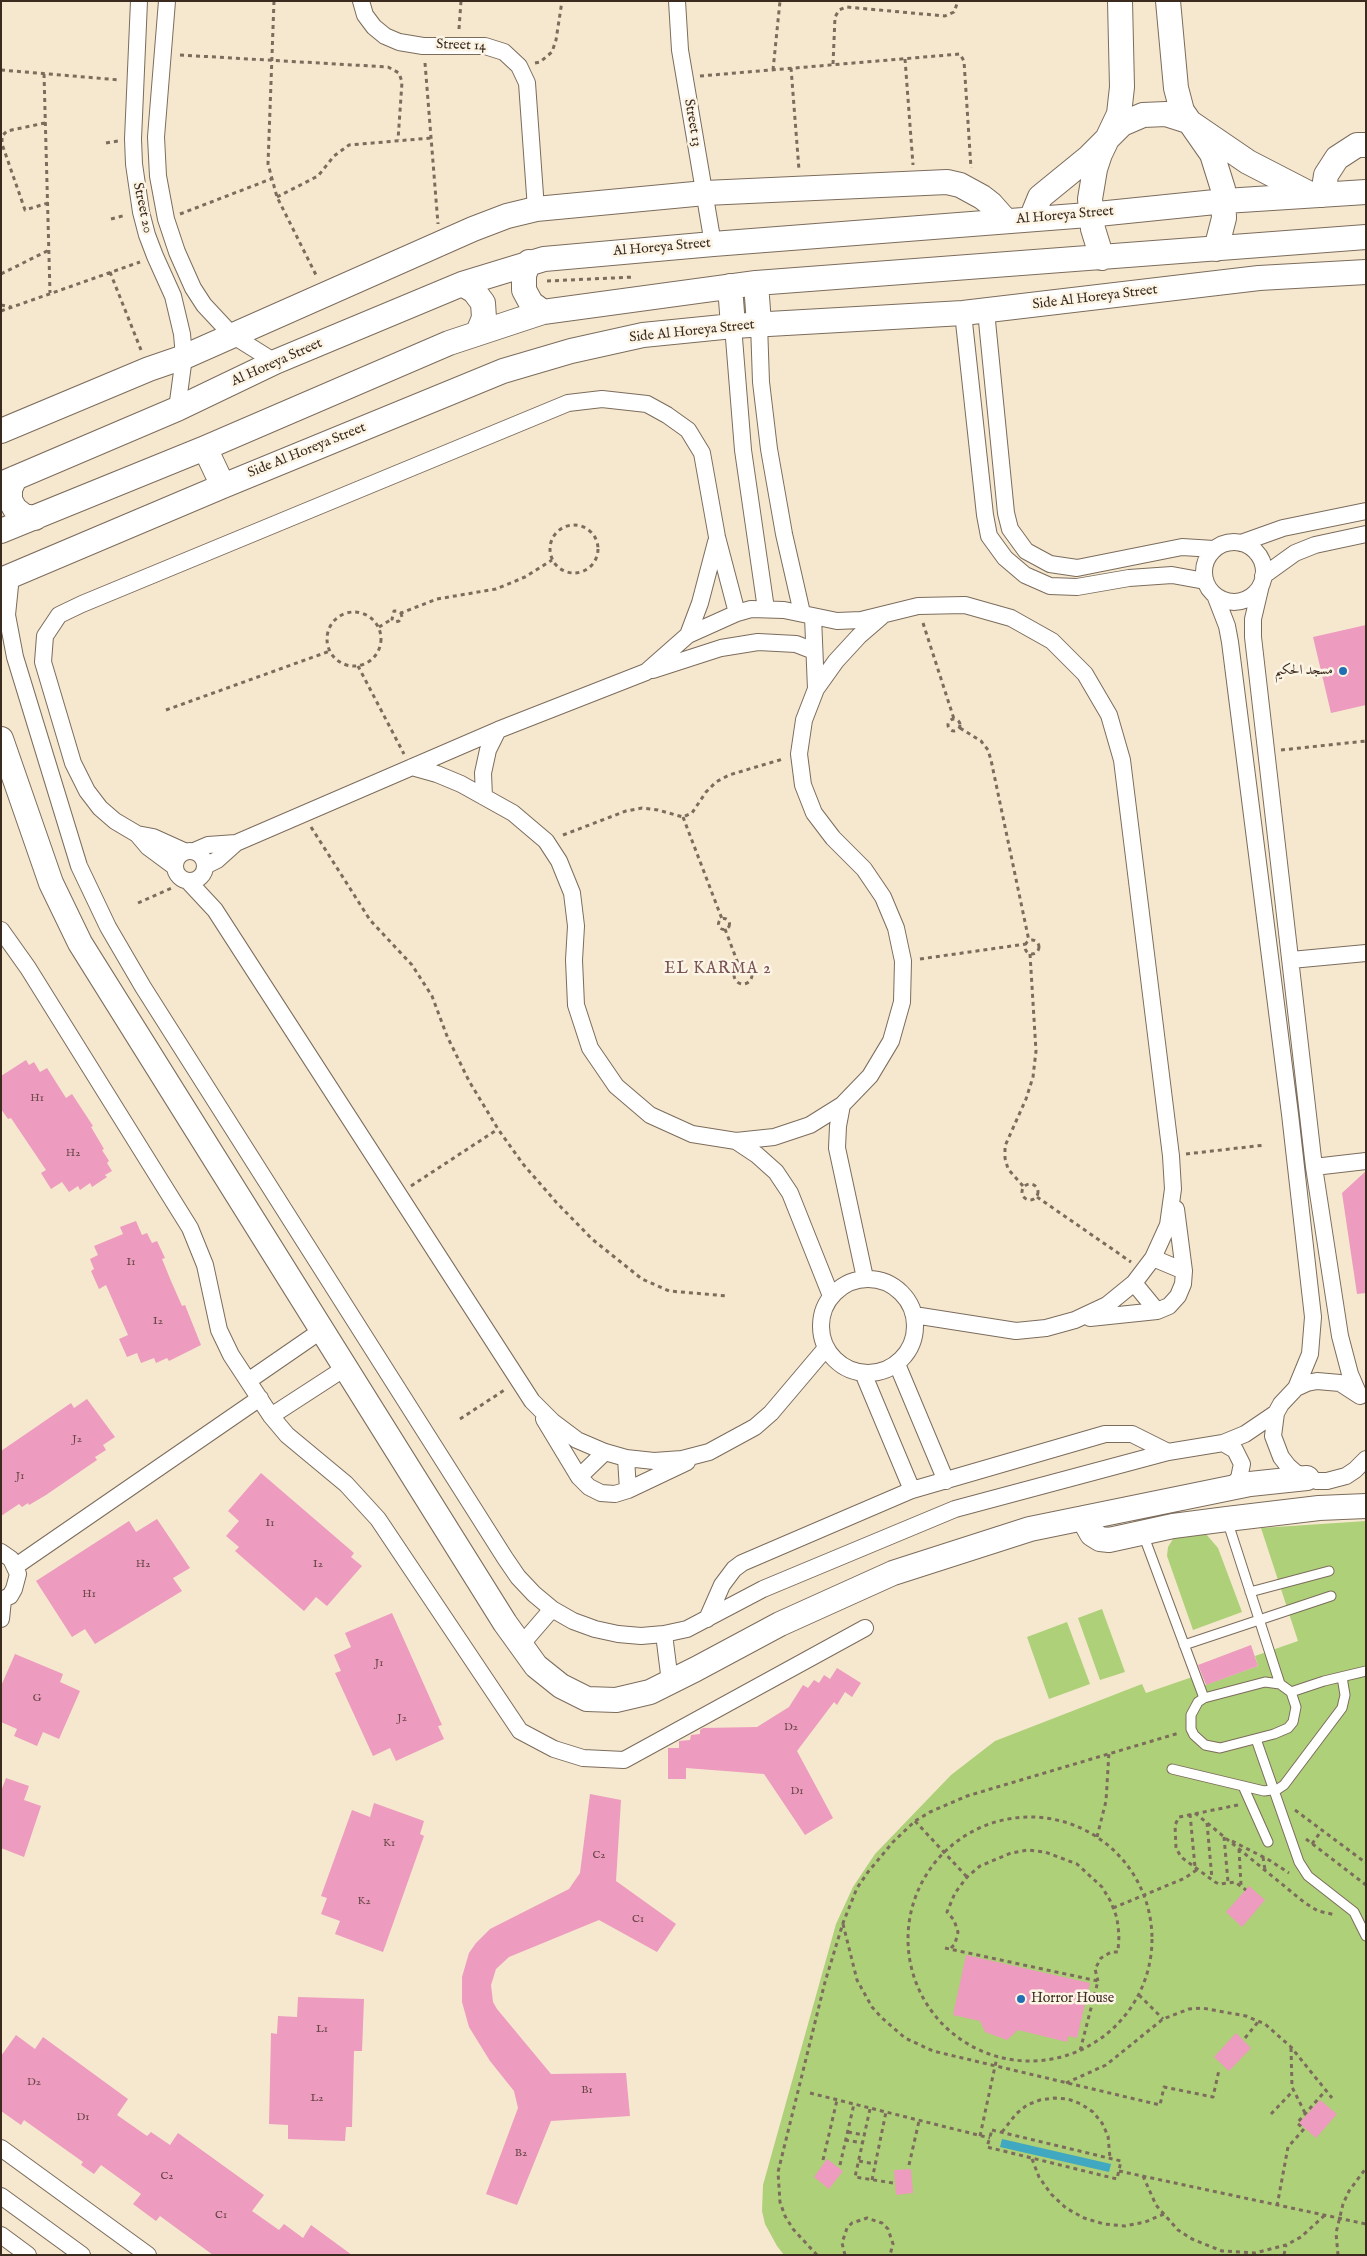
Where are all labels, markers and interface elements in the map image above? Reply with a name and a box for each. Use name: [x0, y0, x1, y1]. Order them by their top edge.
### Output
street label: Street 14: [436, 37, 486, 55]
street label: Street 13: [680, 98, 704, 148]
street label: Street 20: [128, 181, 156, 235]
street label: Al Horeya Street: [1016, 203, 1114, 229]
street label: Al Horeya Street: [613, 235, 711, 261]
street label: Side Al Horeya Street: [1032, 282, 1158, 314]
street label: Side Al Horeya Street: [629, 317, 755, 347]
street label: Al Horeya Street: [229, 335, 325, 391]
street label: Side Al Horeya Street: [246, 420, 368, 482]
place label: مسجد الحكيم: [1275, 663, 1333, 679]
marker: مسجد الحكيم: [1337, 665, 1349, 677]
district label: EL KARMA 2: [663, 960, 773, 980]
house number: H1: [30, 1092, 44, 1106]
house number: H2: [66, 1147, 80, 1161]
house number: I1: [127, 1256, 135, 1270]
house number: I2: [153, 1315, 163, 1329]
house number: J2: [72, 1433, 82, 1447]
house number: J1: [16, 1470, 24, 1484]
house number: I1: [266, 1517, 274, 1531]
house number: H2: [136, 1558, 150, 1572]
house number: I2: [313, 1558, 323, 1572]
house number: H1: [82, 1588, 96, 1602]
house number: J1: [375, 1657, 383, 1671]
house number: G: [33, 1692, 41, 1706]
house number: J2: [397, 1712, 407, 1726]
house number: D2: [784, 1721, 798, 1735]
house number: D1: [791, 1785, 803, 1799]
house number: K1: [383, 1837, 395, 1851]
house number: C2: [592, 1849, 606, 1863]
house number: K2: [357, 1895, 371, 1909]
house number: C1: [632, 1913, 644, 1927]
place label: Horror House: [1031, 1991, 1114, 2007]
marker: Horror House: [1015, 1993, 1027, 2005]
house number: L1: [316, 2023, 328, 2037]
house number: D2: [27, 2076, 41, 2090]
house number: B1: [581, 2084, 593, 2098]
house number: L2: [311, 2092, 323, 2106]
house number: D1: [77, 2111, 89, 2125]
house number: B2: [515, 2147, 527, 2161]
house number: C2: [160, 2170, 174, 2184]
house number: C1: [215, 2209, 227, 2223]

